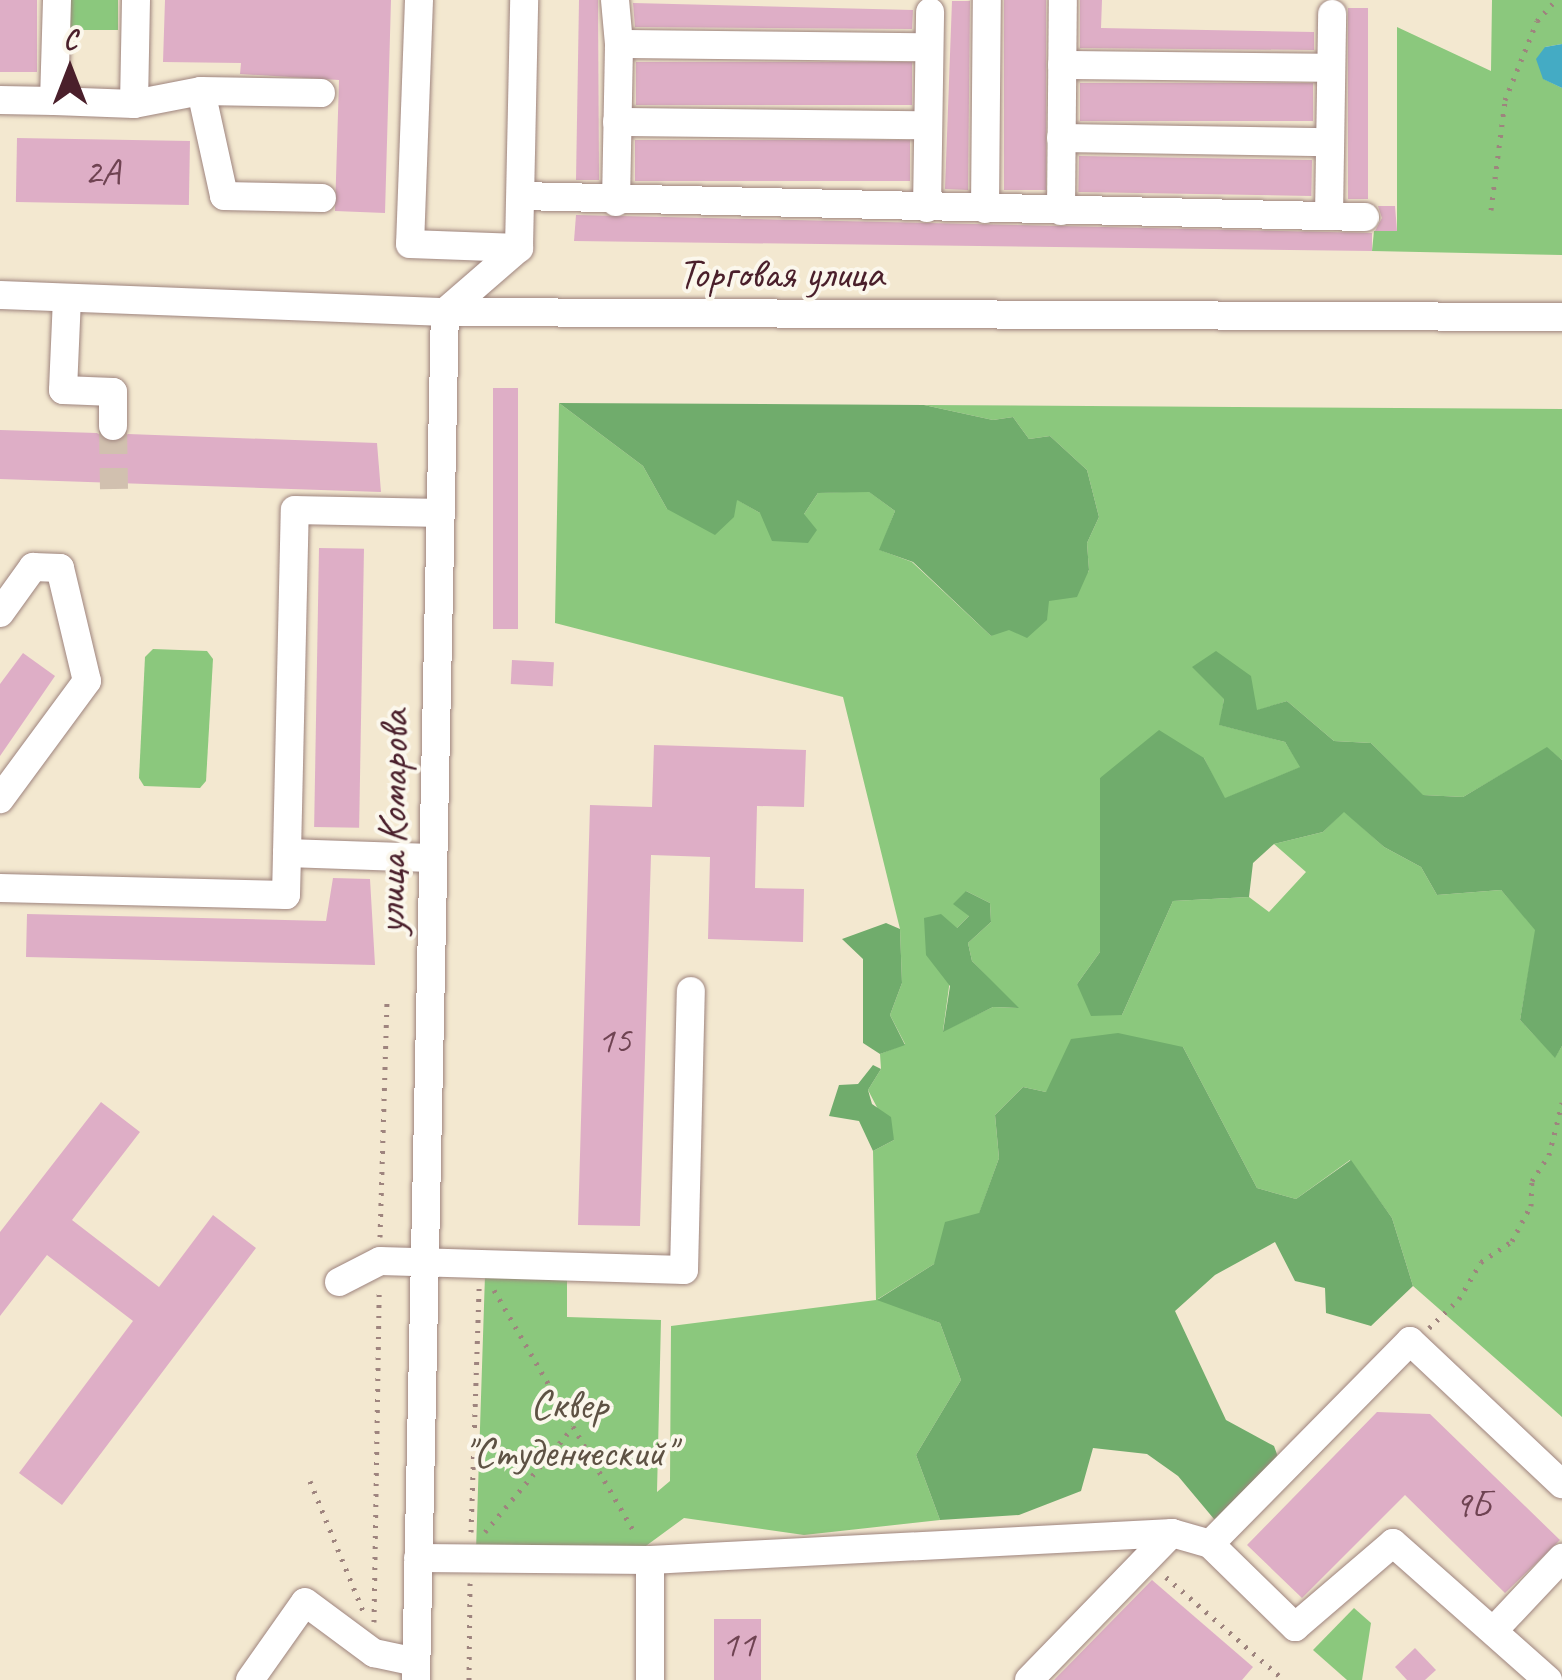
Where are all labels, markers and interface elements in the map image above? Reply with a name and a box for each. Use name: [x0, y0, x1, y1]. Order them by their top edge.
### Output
north arrow: [20, 20, 120, 120]
text: С: [63, 22, 77, 57]
house number: 2А: [84, 149, 120, 195]
street label: Торговая улица: [677, 249, 885, 299]
street label: улица Комарова: [366, 709, 420, 935]
house number: 15: [597, 1017, 631, 1063]
park label: Сквер "Студенческий": [464, 1380, 674, 1478]
house number: 9Б: [1454, 1481, 1490, 1527]
house number: 11: [721, 1621, 755, 1667]

